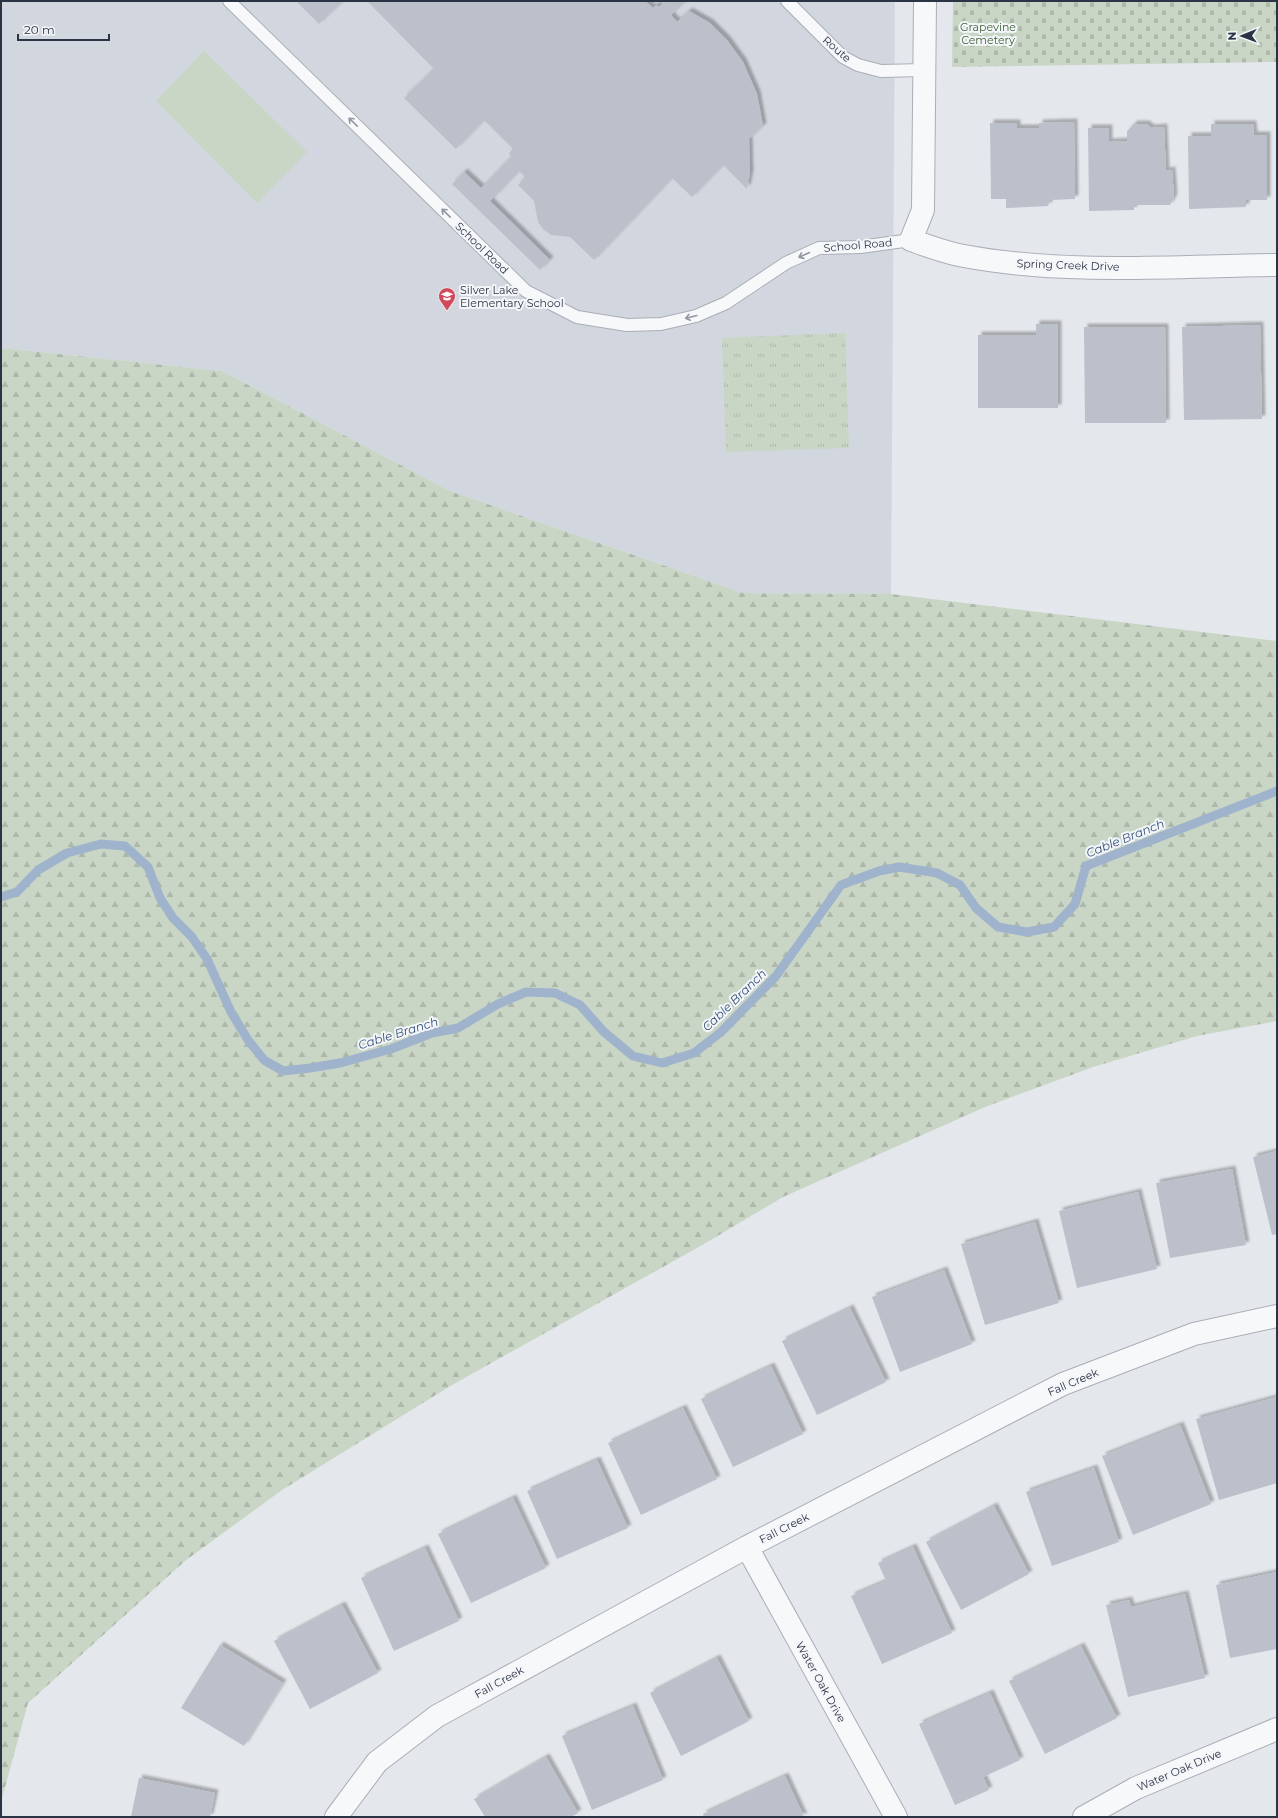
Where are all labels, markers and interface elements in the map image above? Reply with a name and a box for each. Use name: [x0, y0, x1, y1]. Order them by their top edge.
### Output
scale bar: [18, 16, 109, 42]
north arrow: [1222, 16, 1262, 56]
park label: Grapevine Cemetery: [960, 20, 1016, 47]
text: 20 m: [24, 22, 55, 37]
text: N: [1225, 32, 1239, 41]
street label: Route: [820, 33, 854, 65]
one-way arrow: [348, 117, 358, 127]
one-way arrow: [441, 208, 451, 218]
street label: School Road: [452, 219, 512, 277]
street label: School Road: [823, 235, 893, 255]
one-way arrow: [799, 251, 811, 259]
street label: Spring Creek Drive: [1016, 256, 1120, 274]
place label: Silver Lake Elementary School: [460, 283, 564, 310]
school or university icon: Silver Lake Elementary School: [437, 286, 457, 311]
one-way arrow: [685, 314, 698, 322]
water label: Cable Branch: [1084, 816, 1166, 860]
water label: Cable Branch: [699, 966, 769, 1034]
water label: Cable Branch: [356, 1014, 440, 1052]
street label: Fall Creek: [1045, 1365, 1101, 1399]
street label: Fall Creek: [757, 1509, 812, 1546]
street label: Water Oak Drive: [793, 1639, 849, 1725]
street label: Fall Creek: [472, 1663, 526, 1701]
street label: Water Oak Drive: [1135, 1746, 1224, 1794]

